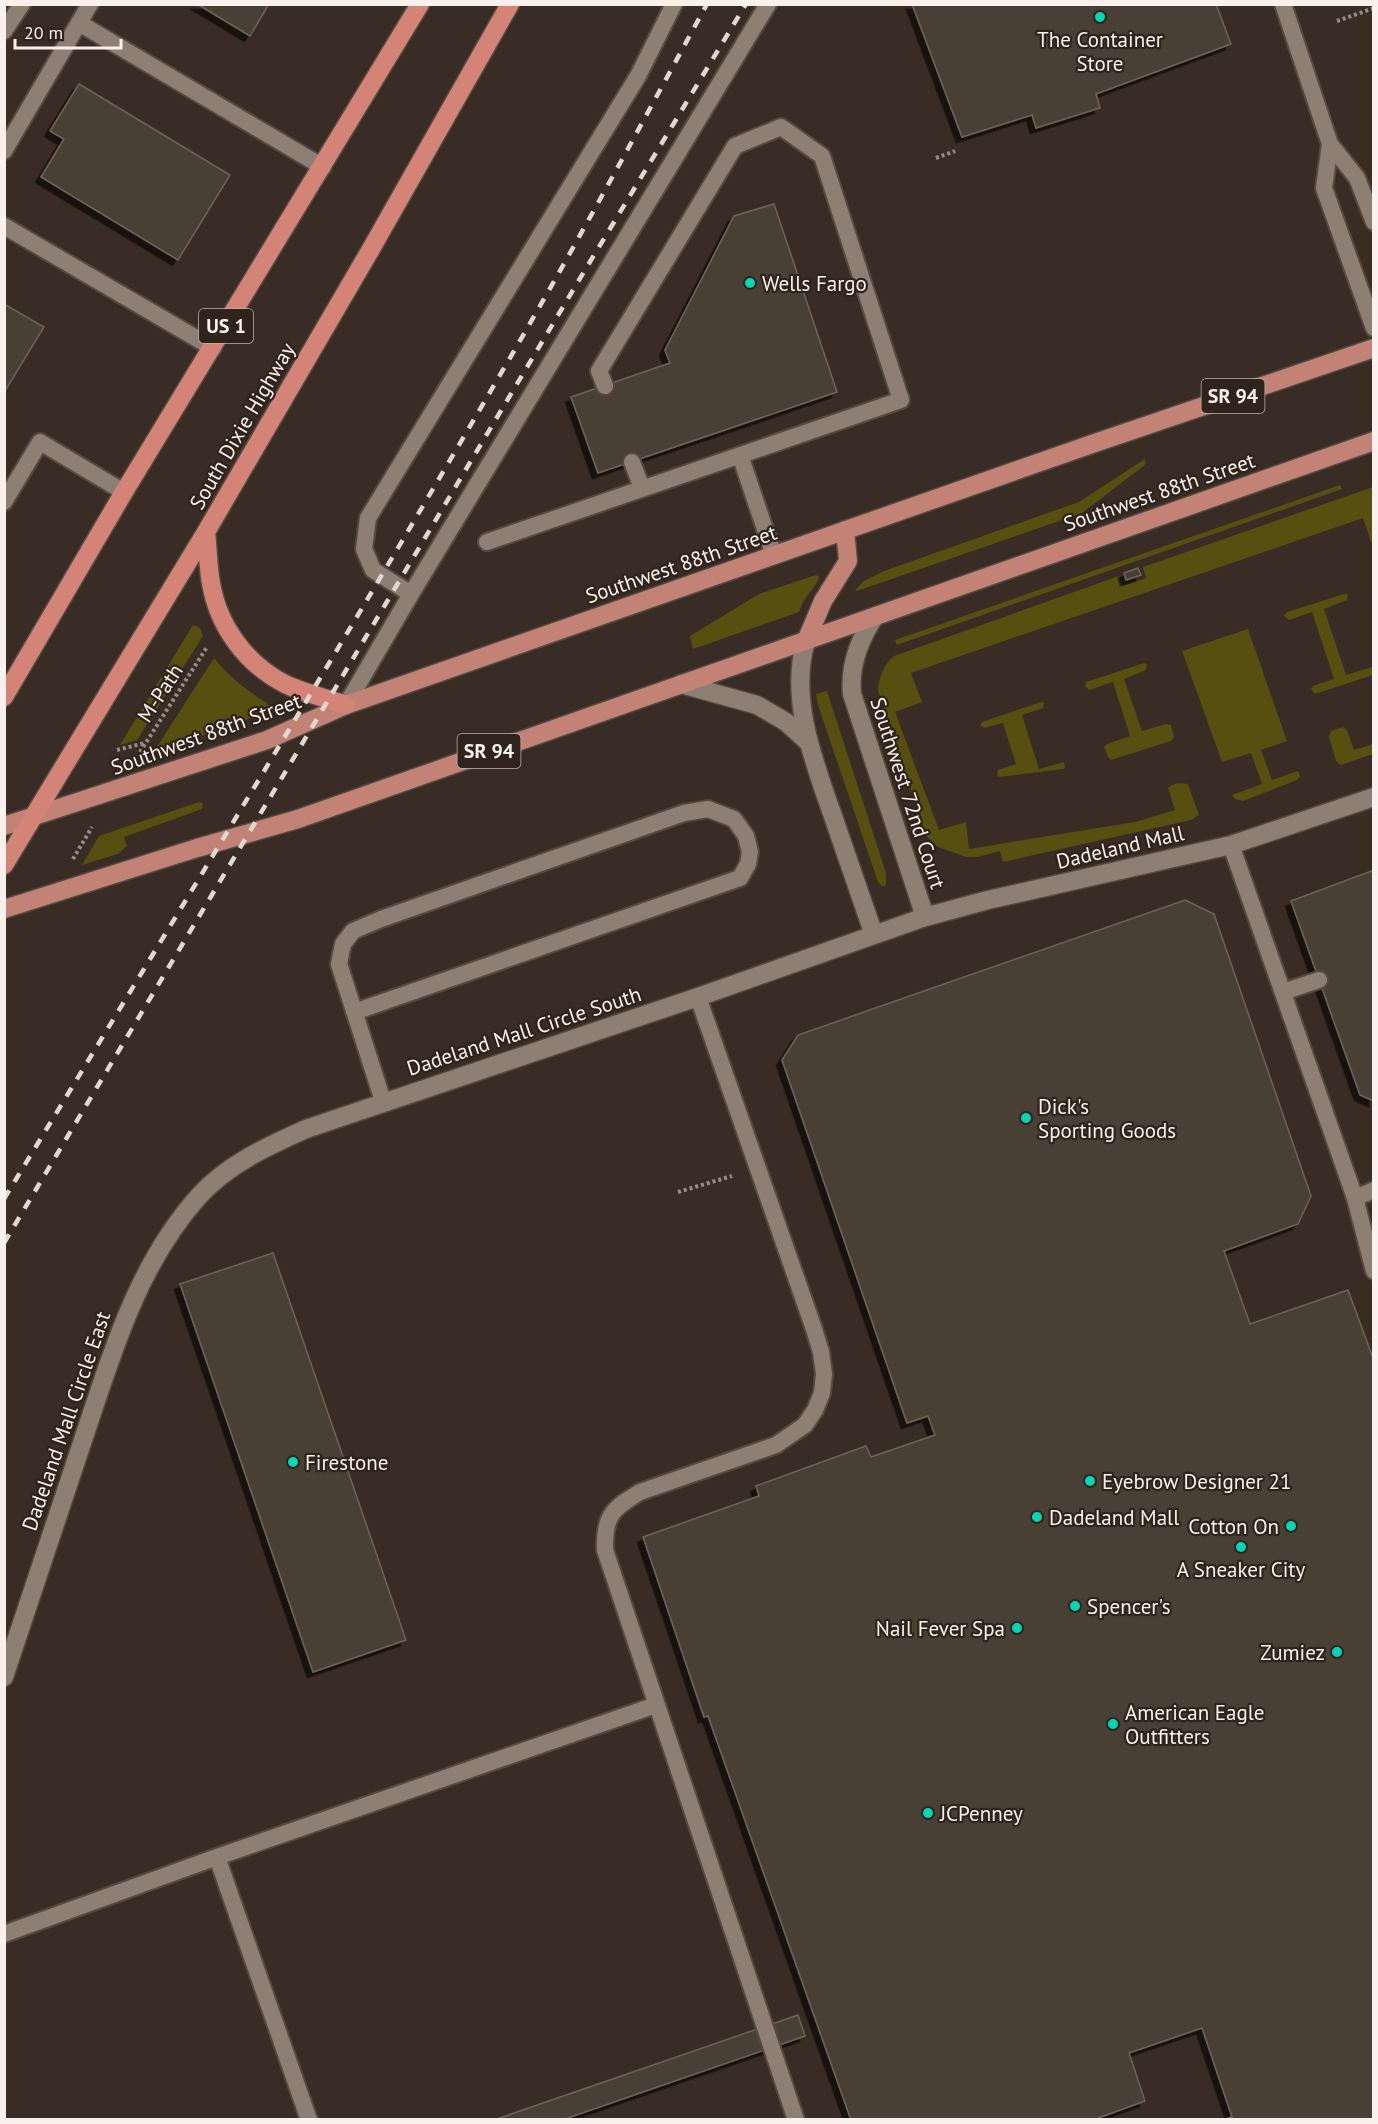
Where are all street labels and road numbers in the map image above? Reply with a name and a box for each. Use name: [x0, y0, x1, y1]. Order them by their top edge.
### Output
road number: US 1: [199, 309, 253, 343]
street label: South Dixie Highway: [183, 338, 301, 514]
road number: SR 94: [1202, 379, 1264, 413]
street label: Southwest 88th Street: [1060, 447, 1258, 537]
street label: Southwest 88th Street: [582, 519, 780, 609]
street label: M-Path: [131, 659, 189, 727]
street label: Southwest 88th Street: [107, 687, 305, 781]
street label: Southwest 72nd Court: [864, 694, 952, 892]
road number: SR 94: [458, 734, 520, 768]
street label: Dadeland Mall: [1053, 819, 1187, 875]
street label: Dadeland Mall Circle South: [403, 980, 645, 1082]
street label: Dadeland Mall Circle East: [16, 1308, 116, 1534]

